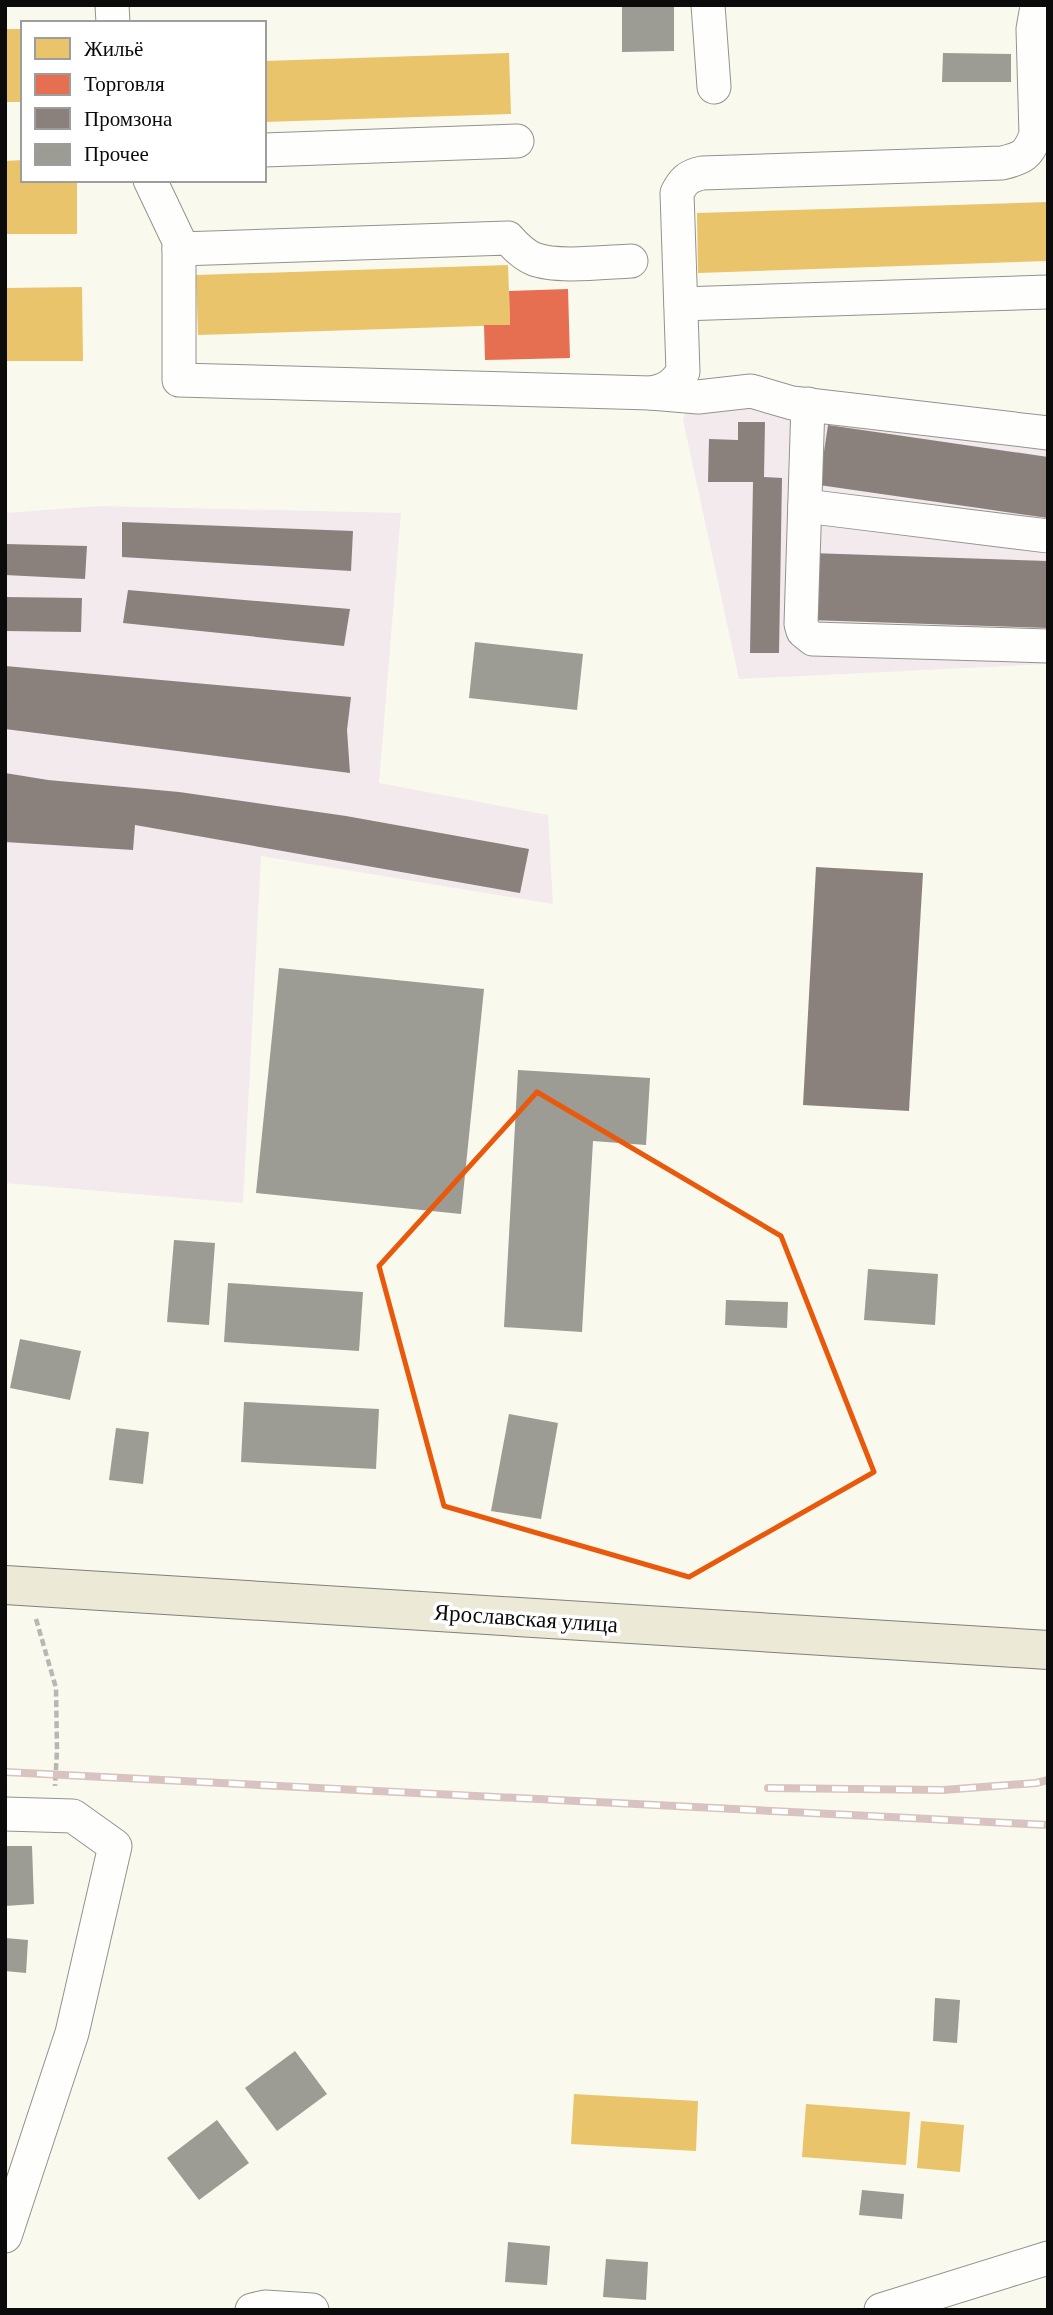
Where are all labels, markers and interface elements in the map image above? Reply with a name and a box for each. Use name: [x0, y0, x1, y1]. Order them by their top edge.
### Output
legend: [21, 21, 266, 182]
text: Жильё: [84, 37, 143, 61]
text: Торговля: [84, 72, 165, 96]
text: Промзона: [84, 107, 173, 131]
text: Прочее: [84, 142, 149, 166]
street label: Ярославская улица: [433, 1599, 619, 1637]

